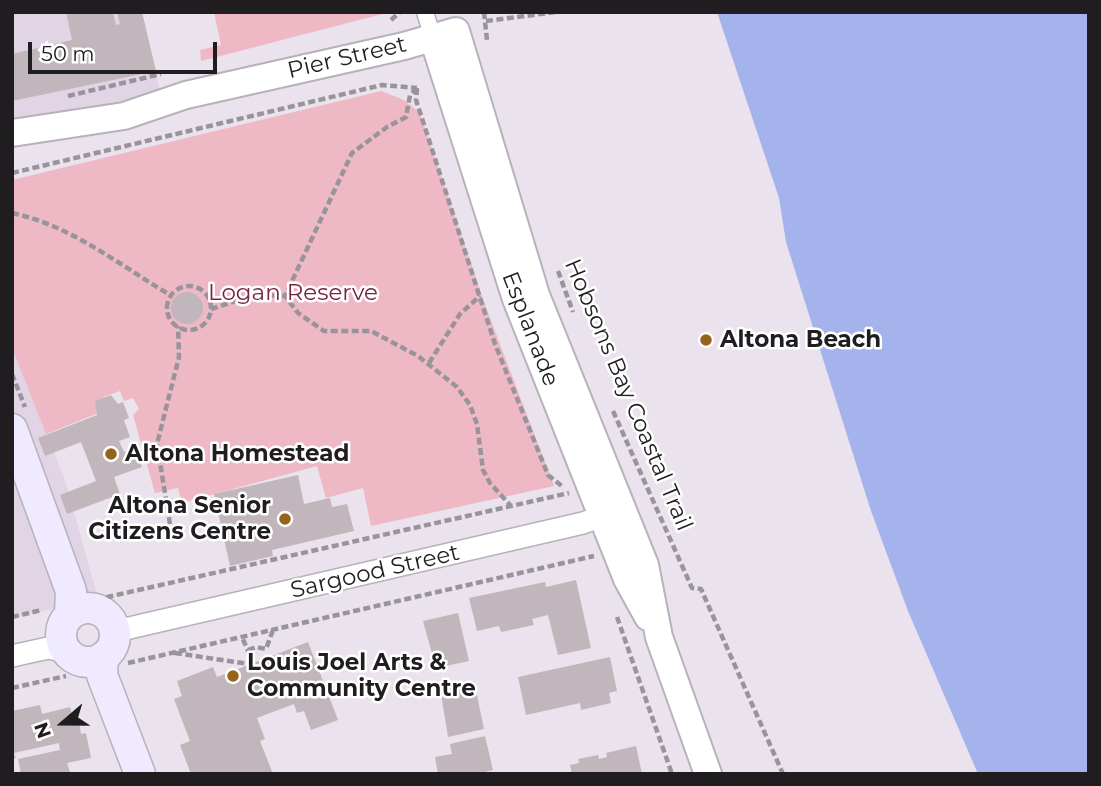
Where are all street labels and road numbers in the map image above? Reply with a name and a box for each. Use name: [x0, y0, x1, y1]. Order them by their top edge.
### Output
street label: Pier Street: [285, 31, 409, 85]
street label: Hobsons Bay Coastal Trail: [558, 255, 698, 535]
street label: Esplanade: [496, 268, 564, 390]
street label: Sargood Street: [288, 539, 462, 605]

